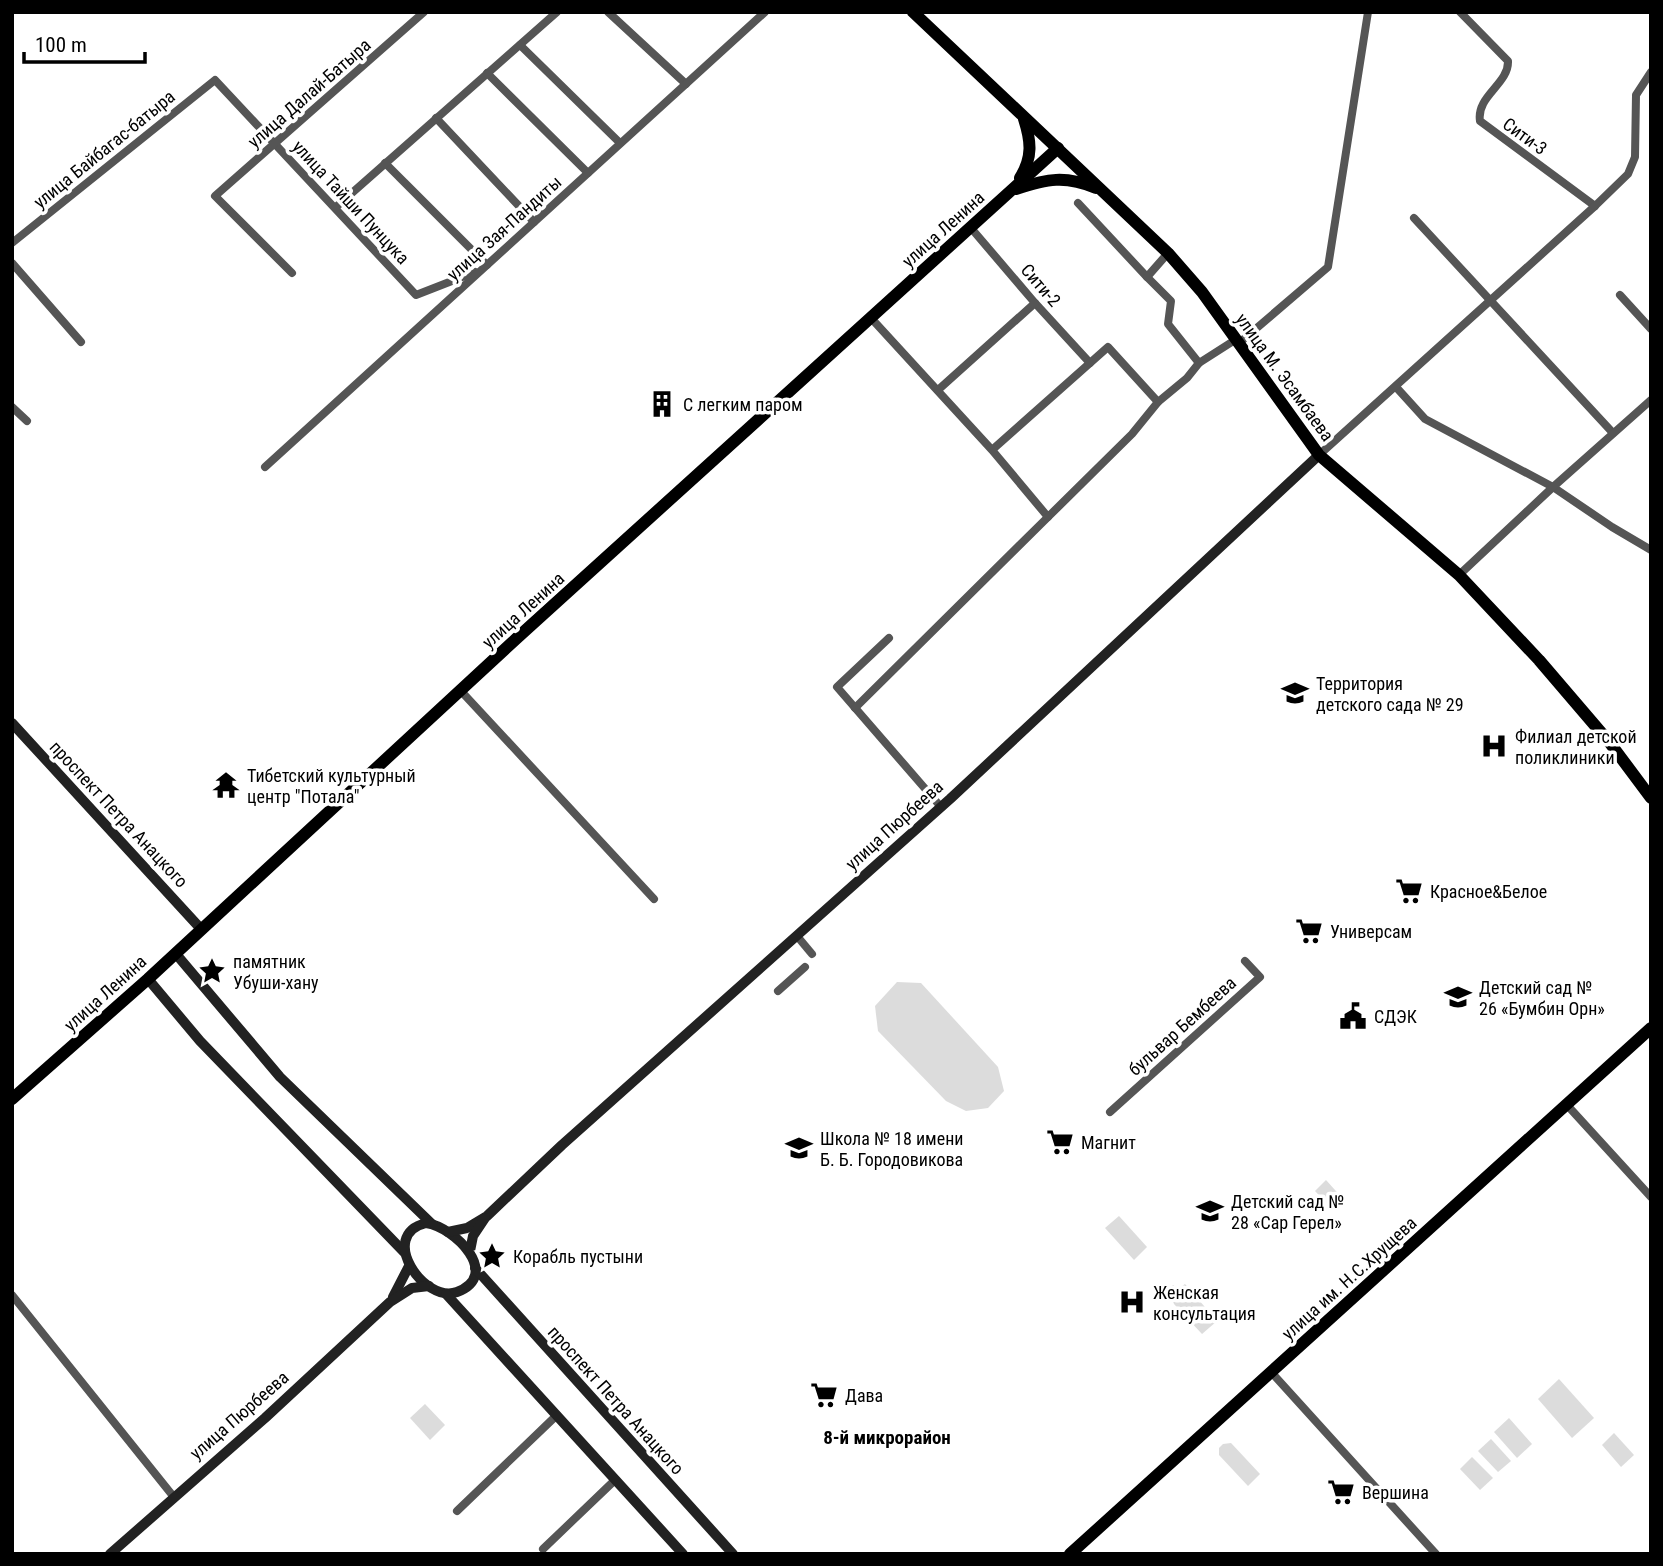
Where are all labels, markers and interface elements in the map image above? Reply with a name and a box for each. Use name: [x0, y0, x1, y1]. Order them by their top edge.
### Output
scale bar: [24, 21, 145, 65]
text: 100 m: [35, 33, 87, 57]
street label: улица Далай-Батыра: [243, 34, 375, 152]
street label: улица Байбагас-батыра: [29, 86, 179, 212]
street label: Сити-3: [1499, 113, 1551, 159]
street label: улица Тайши Пунцука: [288, 136, 414, 268]
street label: улица Зая-Пандиты: [443, 171, 565, 285]
street label: улица Ленина: [898, 187, 988, 271]
street label: Сити-2: [1017, 259, 1065, 311]
street label: улица М. Эсамбаева: [1232, 309, 1338, 445]
building icon: С легким паром: [647, 389, 677, 419]
place label: С легким паром: [683, 394, 803, 415]
street label: улица Ленина: [478, 568, 568, 652]
place label: Территория детского сада № 29: [1316, 673, 1464, 715]
school or university icon: Территория детского сада № 29: [1280, 678, 1310, 708]
place label: Филиал детской поликлиники: [1515, 726, 1637, 768]
hospital icon: Филиал детской поликлиники: [1479, 731, 1509, 761]
street label: проспект Петра Анацкого: [46, 736, 192, 892]
place label: Тибетский культурный центр "Потала": [247, 765, 416, 807]
temple icon: Тибетский культурный центр "Потала": [211, 770, 241, 800]
street label: улица Пюрбеева: [841, 776, 947, 874]
supermarket icon: Красное&Белое: [1394, 876, 1424, 906]
place label: Красное&Белое: [1430, 881, 1547, 902]
supermarket icon: Универсам: [1294, 916, 1324, 946]
place label: Универсам: [1330, 921, 1412, 942]
street label: улица Ленина: [60, 951, 150, 1035]
place label: памятник Убуши-хану: [233, 951, 319, 993]
place icon: памятник Убуши-хану: [197, 956, 227, 986]
street label: бульвар Бембеева: [1124, 972, 1240, 1080]
place label: Детский сад № 26 «Бумбин Орн»: [1479, 977, 1605, 1019]
school or university icon: Детский сад № 26 «Бумбин Орн»: [1443, 982, 1473, 1012]
public building icon: СДЭК: [1338, 1001, 1368, 1031]
place label: СДЭК: [1374, 1006, 1417, 1027]
supermarket icon: Магнит: [1045, 1127, 1075, 1157]
place label: Школа № 18 имени Б. Б. Городовикова: [820, 1128, 964, 1170]
place label: Магнит: [1081, 1132, 1136, 1153]
school or university icon: Школа № 18 имени Б. Б. Городовикова: [784, 1133, 814, 1163]
place label: Детский сад № 28 «Сар Герел»: [1231, 1191, 1344, 1233]
school or university icon: Детский сад № 28 «Сар Герел»: [1195, 1196, 1225, 1226]
street label: улица им. Н.С.Хрущева: [1277, 1212, 1421, 1344]
place icon: Корабль пустыни: [477, 1241, 507, 1271]
place label: Корабль пустыни: [513, 1246, 643, 1267]
place label: Женская консультация: [1153, 1282, 1256, 1324]
hospital icon: Женская консультация: [1117, 1287, 1147, 1317]
street label: проспект Петра Анацкого: [544, 1321, 688, 1479]
street label: улица Пюрбеева: [185, 1366, 293, 1464]
supermarket icon: Дава: [809, 1380, 839, 1410]
place label: Дава: [845, 1385, 883, 1406]
district label: 8-й микрорайон: [823, 1426, 951, 1449]
supermarket icon: Вершина: [1326, 1477, 1356, 1507]
place label: Вершина: [1362, 1482, 1429, 1503]

